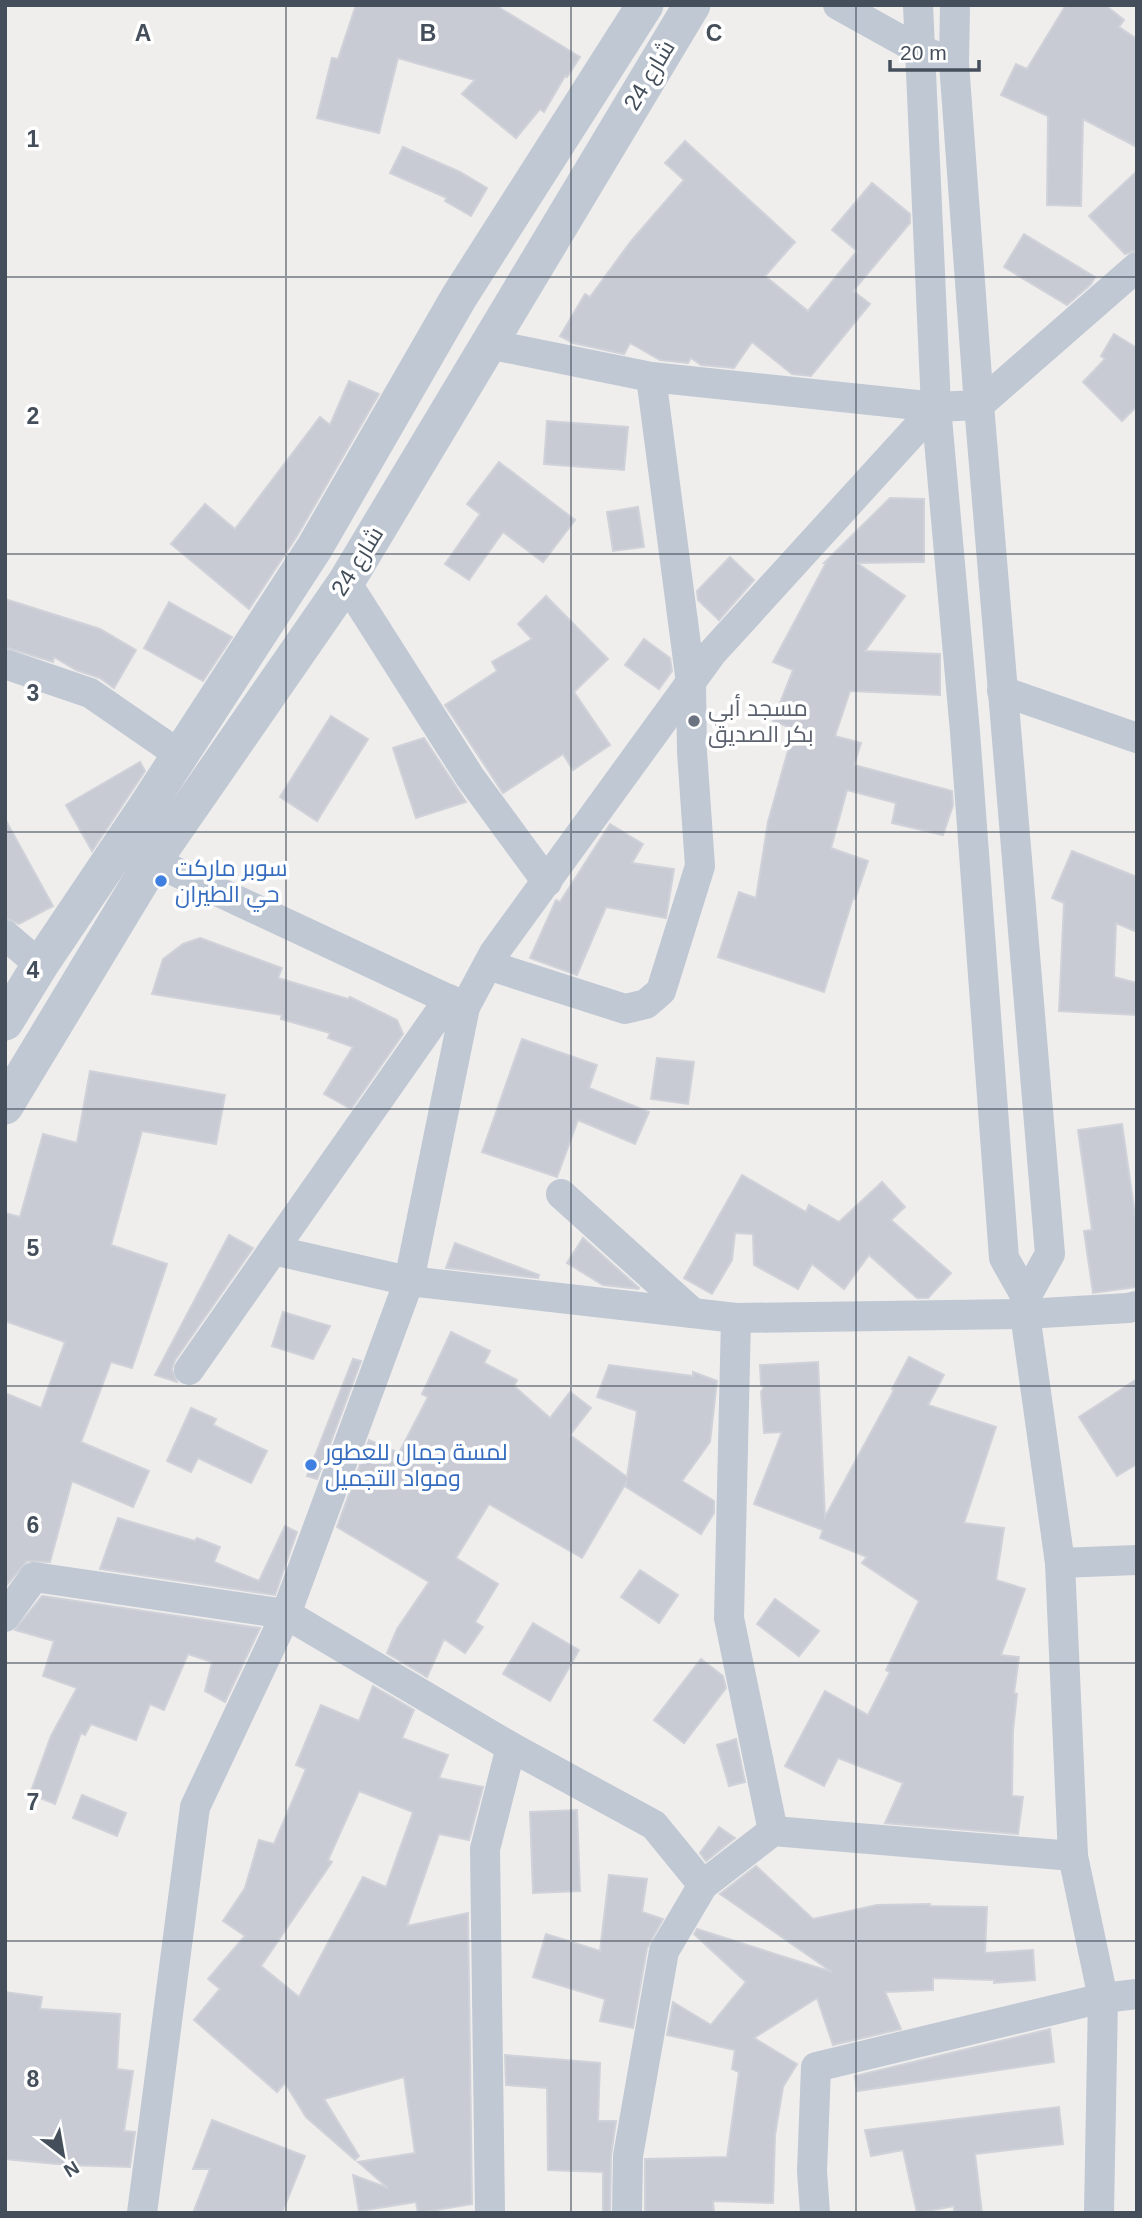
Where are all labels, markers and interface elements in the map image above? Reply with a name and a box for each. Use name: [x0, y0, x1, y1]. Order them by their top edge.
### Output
text: A: [135, 20, 151, 46]
text: B: [420, 20, 436, 46]
text: C: [706, 20, 722, 46]
scale bar: [890, 28, 979, 72]
street label: شارع 24: [618, 35, 682, 116]
text: 20 m: [900, 41, 947, 64]
text: 1: [27, 126, 40, 152]
text: 2: [27, 403, 39, 429]
street label: شارع 24: [326, 522, 391, 602]
text: 3: [27, 680, 39, 706]
place label: مسجد أبي بكر الصديق: [708, 693, 814, 748]
marker: مسجد أبي بكر الصديق: [686, 713, 702, 729]
place label: سوبر ماركت حي الطيران: [175, 855, 288, 912]
marker: سوبر ماركت حي الطيران: [153, 873, 169, 889]
text: 4: [27, 957, 40, 983]
text: 5: [27, 1235, 40, 1261]
place label: لمسة جمال للعطور ومواد التجميل: [323, 1439, 508, 1492]
marker: لمسة جمال للعطور ومواد التجميل: [303, 1457, 319, 1473]
text: 6: [27, 1512, 39, 1538]
text: 7: [27, 1789, 39, 1815]
text: 8: [27, 2066, 40, 2092]
north arrow: [28, 2120, 98, 2190]
text: N: [60, 2157, 83, 2182]

